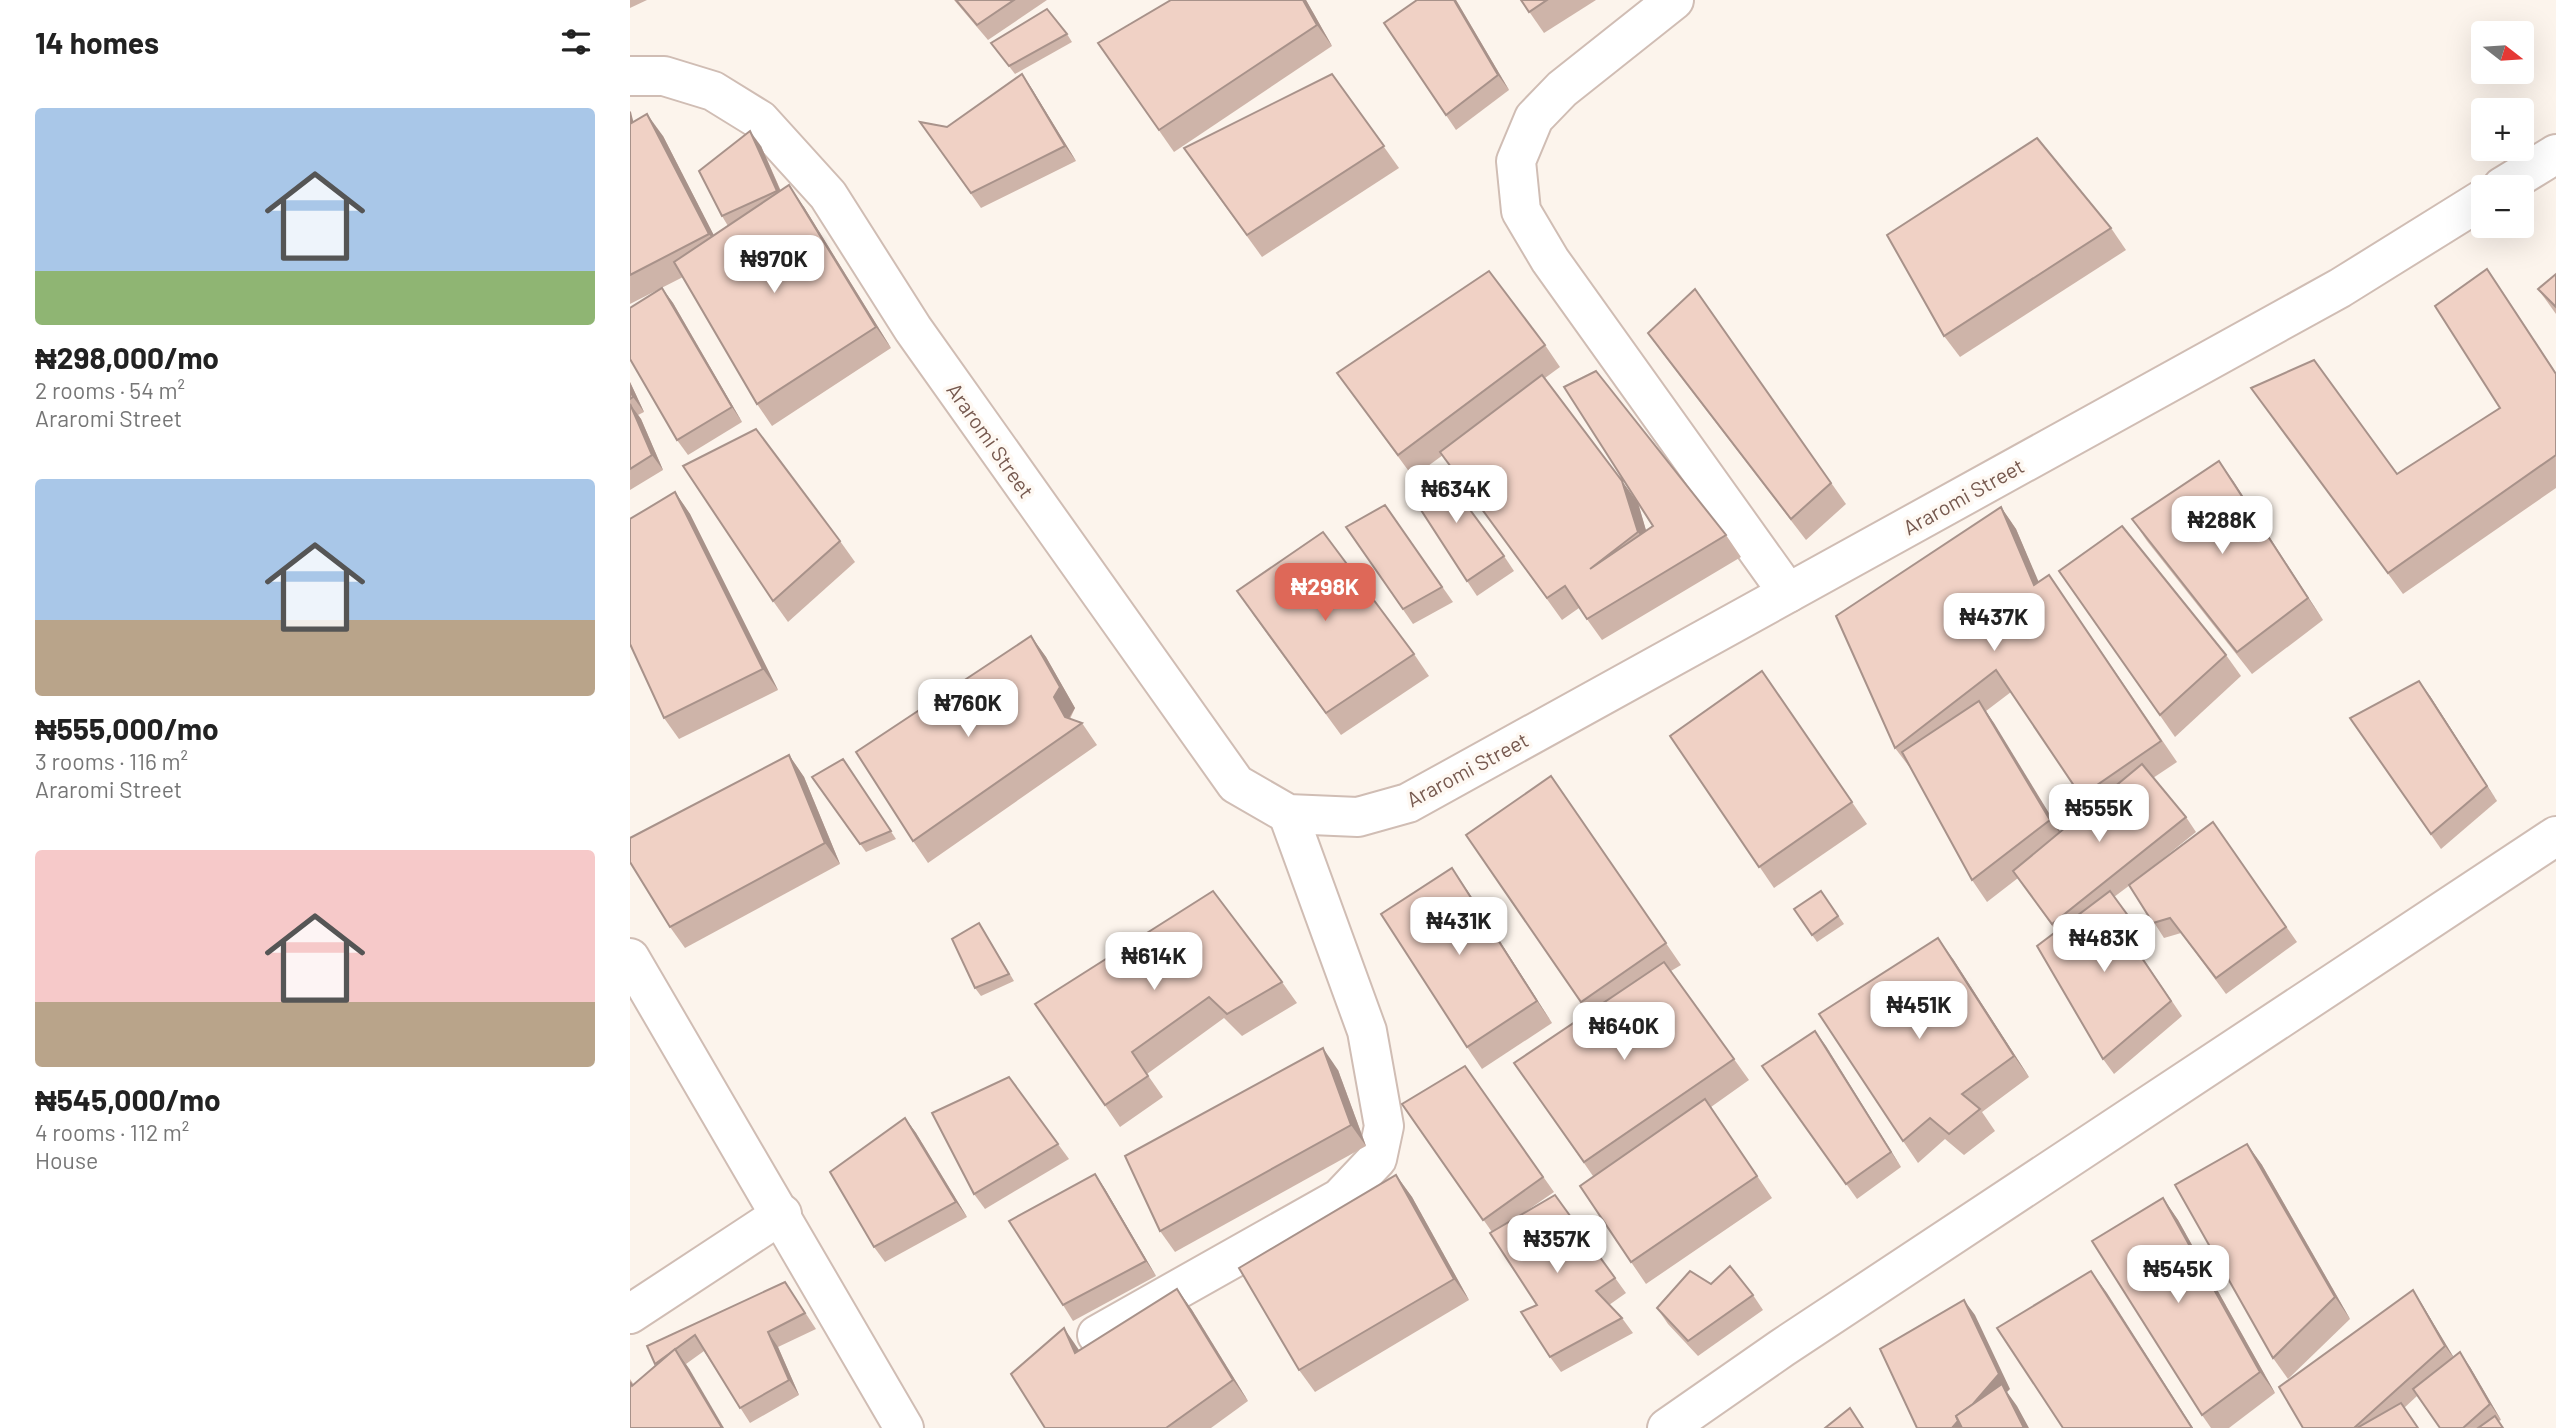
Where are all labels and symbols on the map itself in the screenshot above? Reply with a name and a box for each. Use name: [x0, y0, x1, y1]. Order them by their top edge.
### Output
north arrow: [2471, 21, 2534, 84]
pin: ₦970K: [725, 236, 823, 295]
street label: Araromi Street: [942, 378, 1040, 502]
street label: Araromi Street: [1898, 453, 2028, 539]
pin: ₦634K: [1407, 466, 1505, 525]
pin: ₦288K: [2173, 496, 2271, 556]
pin: ₦298K: [1276, 564, 1374, 623]
pin: ₦437K: [1945, 594, 2043, 653]
pin: ₦760K: [919, 680, 1017, 739]
street label: Araromi Street: [1402, 726, 1532, 812]
pin: ₦555K: [2050, 784, 2148, 844]
pin: ₦431K: [1410, 898, 1508, 957]
pin: ₦483K: [2055, 914, 2153, 974]
pin: ₦614K: [1105, 932, 1203, 992]
pin: ₦451K: [1870, 982, 1968, 1041]
pin: ₦640K: [1575, 1002, 1673, 1062]
pin: ₦357K: [1508, 1216, 1606, 1275]
pin: ₦545K: [2129, 1246, 2227, 1305]

